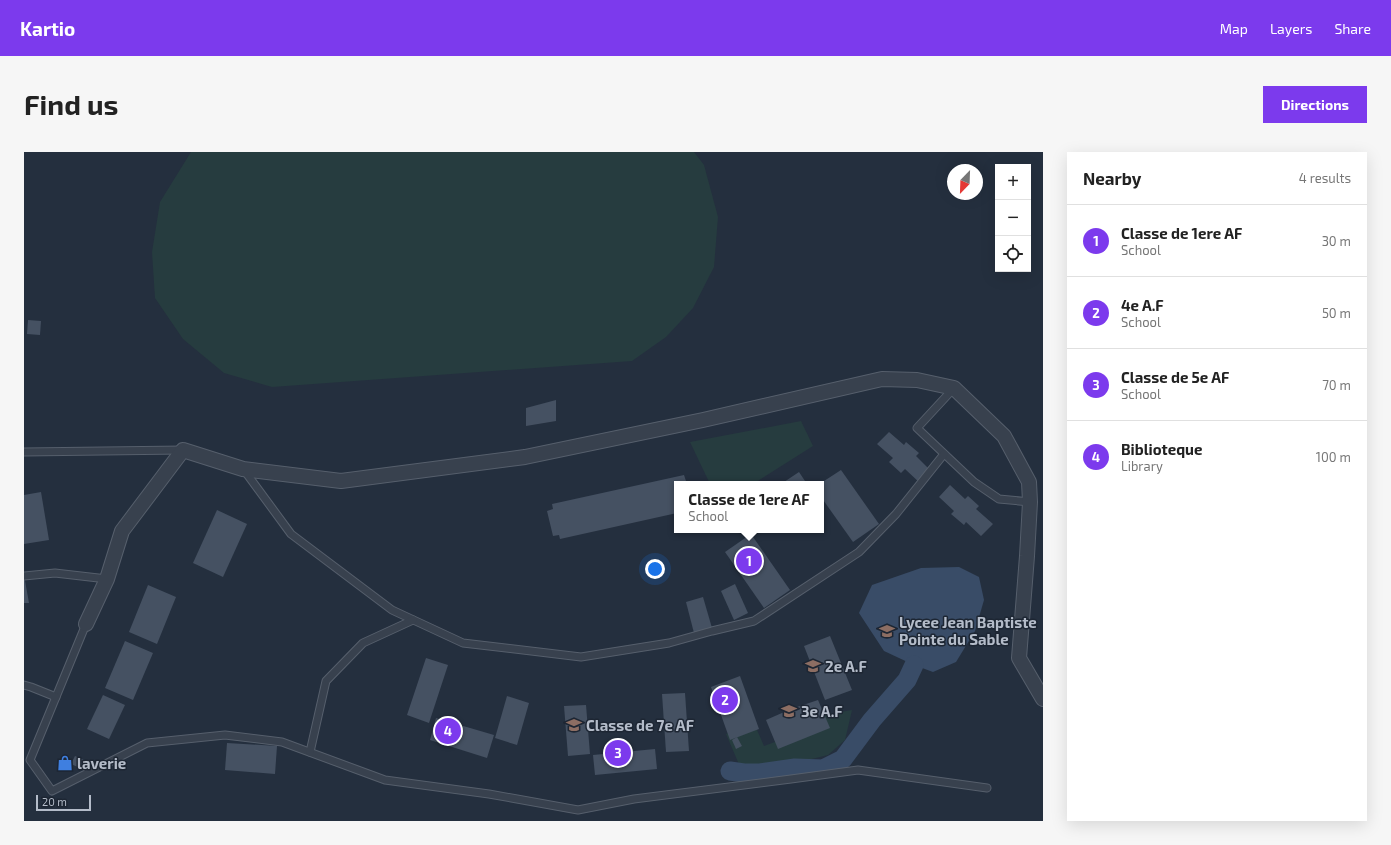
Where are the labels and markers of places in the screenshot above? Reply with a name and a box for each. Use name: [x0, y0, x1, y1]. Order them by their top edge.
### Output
pin: 1: [736, 546, 762, 576]
place label: Lycee Jean Baptiste Pointe du Sable: [899, 613, 1037, 648]
school or university icon: Lycee Jean Baptiste Pointe du Sable: [878, 622, 896, 640]
school or university icon: 2e A.F: [804, 657, 822, 675]
place label: 2e A.F: [825, 657, 867, 675]
pin: 2: [712, 685, 738, 715]
school or university icon: 3e A.F: [780, 702, 798, 720]
place label: 3e A.F: [801, 702, 843, 720]
pin: 4: [435, 716, 461, 746]
school or university icon: Classe de 7e AF: [565, 716, 583, 734]
place label: Classe de 7e AF: [586, 716, 694, 734]
pin: 3: [605, 738, 631, 768]
shop icon: laverie: [56, 754, 74, 772]
place label: laverie: [77, 754, 126, 772]

